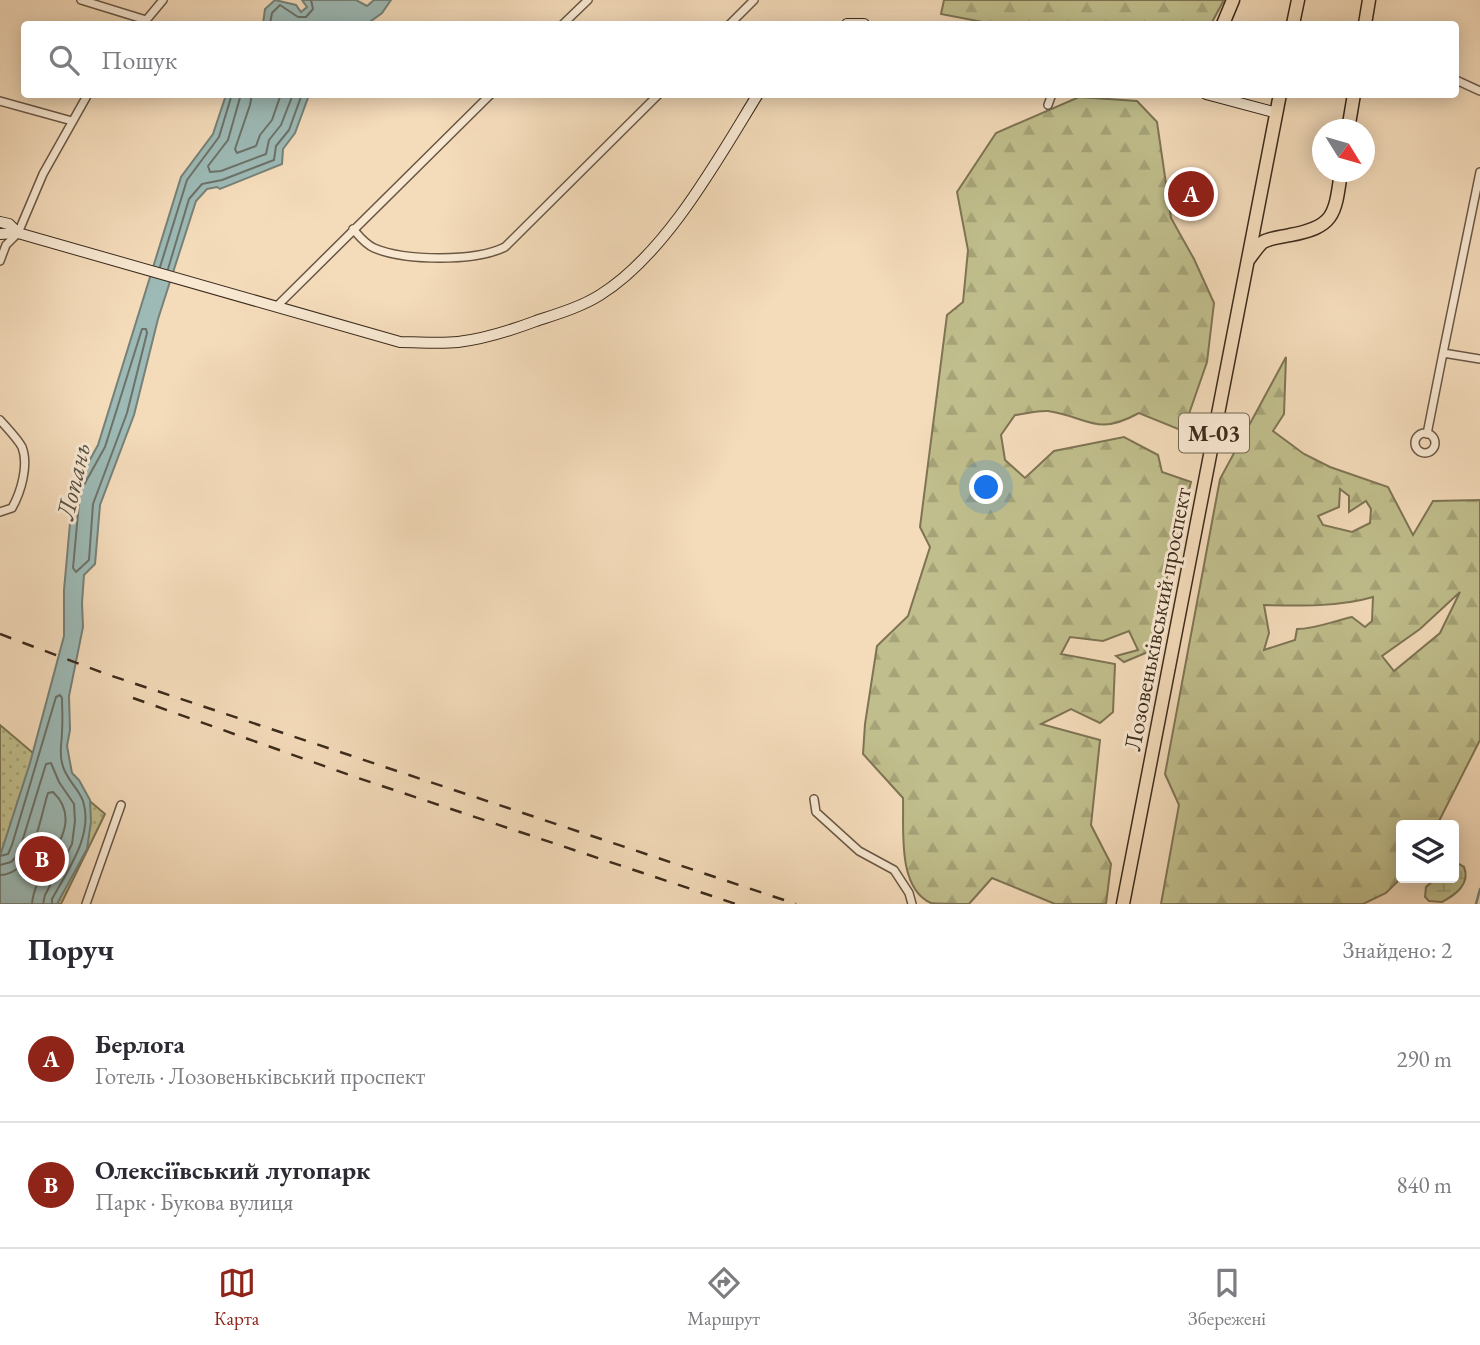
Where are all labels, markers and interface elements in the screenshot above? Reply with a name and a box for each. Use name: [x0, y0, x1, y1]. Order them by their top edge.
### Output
search box: [21, 21, 1459, 98]
icon: search: [45, 41, 83, 79]
text: Пошук: [101, 43, 177, 77]
north arrow: [1312, 119, 1375, 182]
pin: A: [1168, 168, 1214, 220]
road number: М-03: [1179, 414, 1249, 452]
water label: Лопань: [47, 439, 98, 525]
your location: [969, 470, 1003, 504]
street label: Лозовеньківський проспект: [1116, 485, 1198, 753]
map controls: [1396, 820, 1459, 883]
button: layers: [1396, 820, 1459, 883]
pin: B: [19, 833, 65, 885]
text: Поруч: [28, 930, 114, 969]
text: Знайдено: 2: [1343, 935, 1452, 965]
text: Берлога: [95, 1027, 185, 1061]
text: A: [43, 1044, 59, 1074]
text: 290 m: [1396, 1044, 1452, 1074]
text: Готель · Лозовеньківський проспект: [95, 1061, 425, 1091]
text: Олексіївський лугопарк: [95, 1153, 370, 1187]
text: B: [44, 1170, 58, 1200]
text: 840 m: [1396, 1170, 1452, 1200]
text: Парк · Букова вулиця: [95, 1187, 293, 1217]
tab: Карта: [214, 1264, 259, 1331]
tab: Маршрут: [687, 1264, 760, 1331]
tab: Збережені: [1188, 1264, 1266, 1331]

